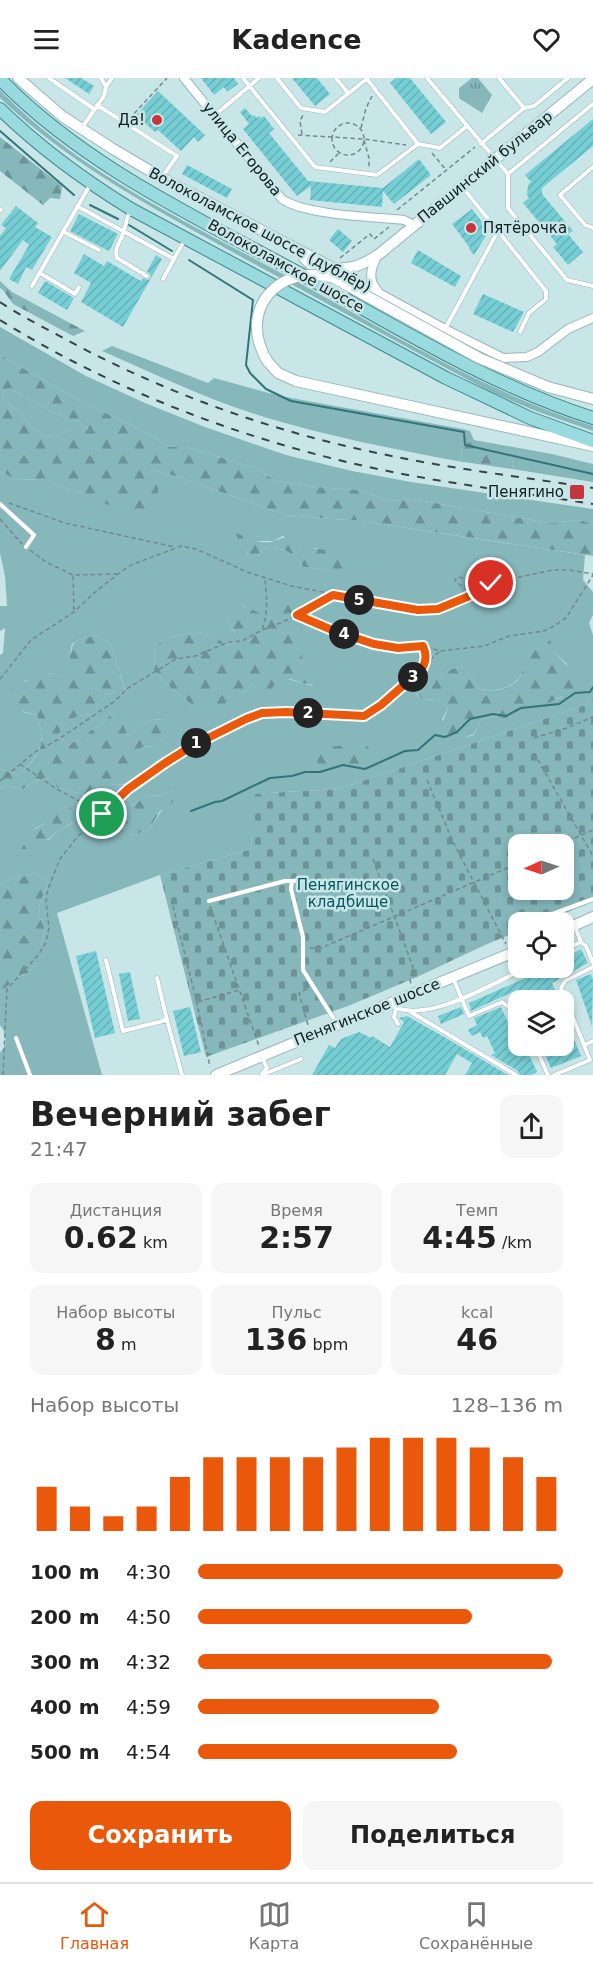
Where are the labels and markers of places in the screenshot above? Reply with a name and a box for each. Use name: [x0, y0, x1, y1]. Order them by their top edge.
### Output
place label: Да!: [118, 111, 145, 129]
marker: Да!: [150, 113, 164, 127]
place label: Пятёрочка: [483, 219, 567, 237]
marker: Пятёрочка: [464, 221, 478, 235]
place label: Пенягино: [488, 483, 564, 501]
marker: Пенягино: [568, 483, 586, 501]
pin: [465, 557, 516, 608]
pin: 5: [344, 585, 374, 615]
pin: 4: [329, 619, 359, 649]
pin: 3: [398, 662, 428, 692]
pin: 2: [293, 698, 323, 728]
pin: 1: [181, 728, 211, 758]
pin: [76, 788, 127, 839]

